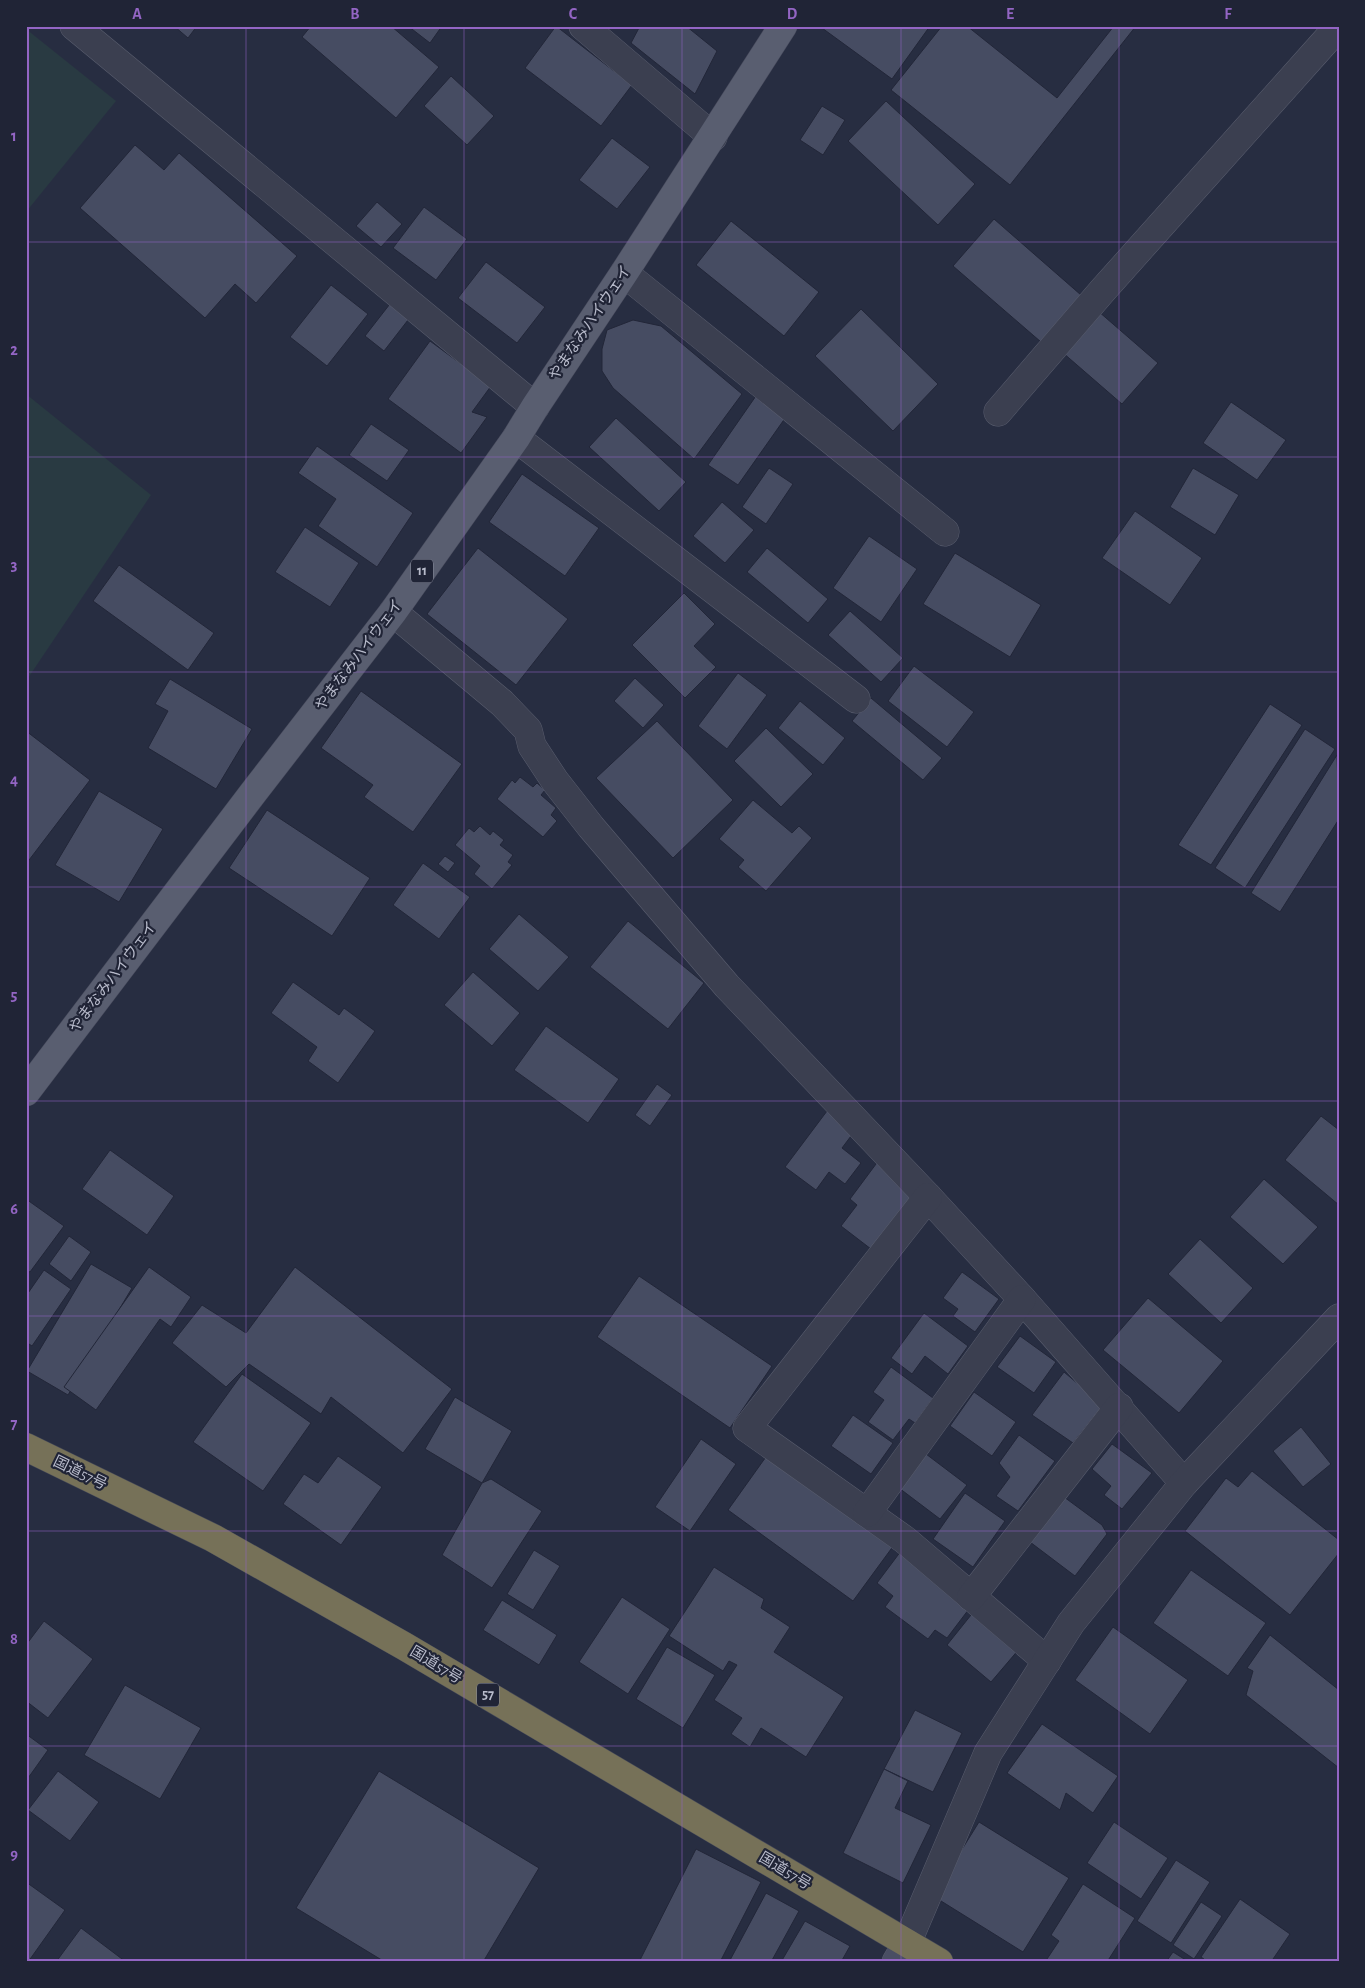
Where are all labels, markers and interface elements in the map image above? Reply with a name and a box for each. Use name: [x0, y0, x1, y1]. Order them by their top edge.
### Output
text: A: [132, 6, 142, 22]
text: B: [350, 6, 360, 22]
text: C: [569, 6, 578, 22]
text: D: [787, 6, 798, 22]
text: E: [1006, 6, 1014, 22]
text: F: [1224, 6, 1232, 22]
text: 1: [11, 128, 17, 144]
street label: やまなみハイウェイ: [545, 262, 634, 383]
text: 2: [10, 342, 18, 358]
text: 3: [11, 557, 18, 573]
road number: 11: [411, 560, 433, 582]
street label: やまなみハイウェイ: [312, 596, 406, 713]
text: 4: [10, 772, 18, 788]
street label: やまなみハイウェイ: [66, 918, 160, 1035]
text: 5: [11, 987, 18, 1003]
text: 6: [10, 1201, 18, 1217]
text: 7: [11, 1416, 18, 1432]
street label: 国道57号: [51, 1453, 110, 1492]
text: 8: [10, 1631, 18, 1647]
street label: 国道57号: [407, 1643, 465, 1686]
road number: 57: [477, 1684, 499, 1706]
text: 9: [10, 1846, 18, 1862]
street label: 国道57号: [756, 1849, 814, 1892]

